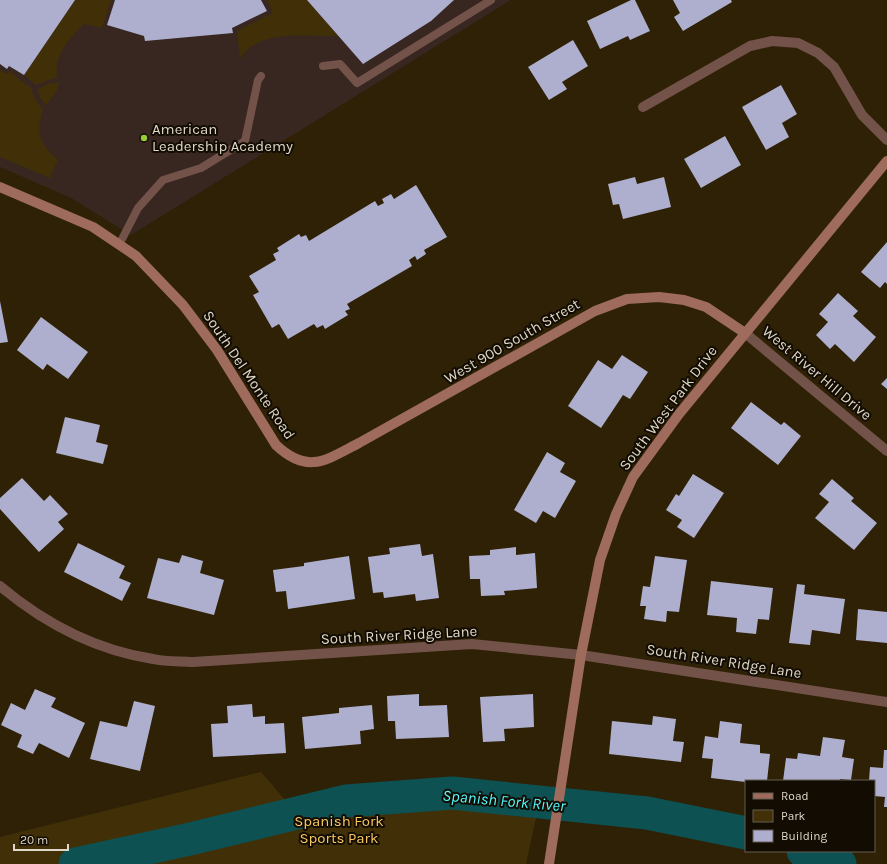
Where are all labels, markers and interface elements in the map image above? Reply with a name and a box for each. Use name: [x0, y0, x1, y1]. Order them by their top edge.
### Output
place label: American Leadership Academy: [152, 120, 293, 155]
marker: American Leadership Academy: [139, 133, 149, 143]
street label: West 900 South Street: [441, 295, 583, 387]
street label: South Del Monte Road: [199, 307, 299, 443]
street label: West River Hill Drive: [759, 322, 875, 424]
street label: South West Park Drive: [615, 342, 721, 474]
street label: South River Ridge Lane: [320, 622, 478, 648]
street label: South River Ridge Lane: [645, 640, 803, 682]
legend: [745, 780, 875, 852]
water label: Spanish Fork River: [442, 786, 567, 815]
text: Road: [781, 789, 809, 803]
text: Park: [781, 809, 806, 823]
park label: Spanish Fork Sports Park: [294, 812, 384, 847]
scale bar: [14, 826, 68, 852]
text: Building: [781, 829, 828, 843]
text: 20 m: [20, 833, 48, 847]

